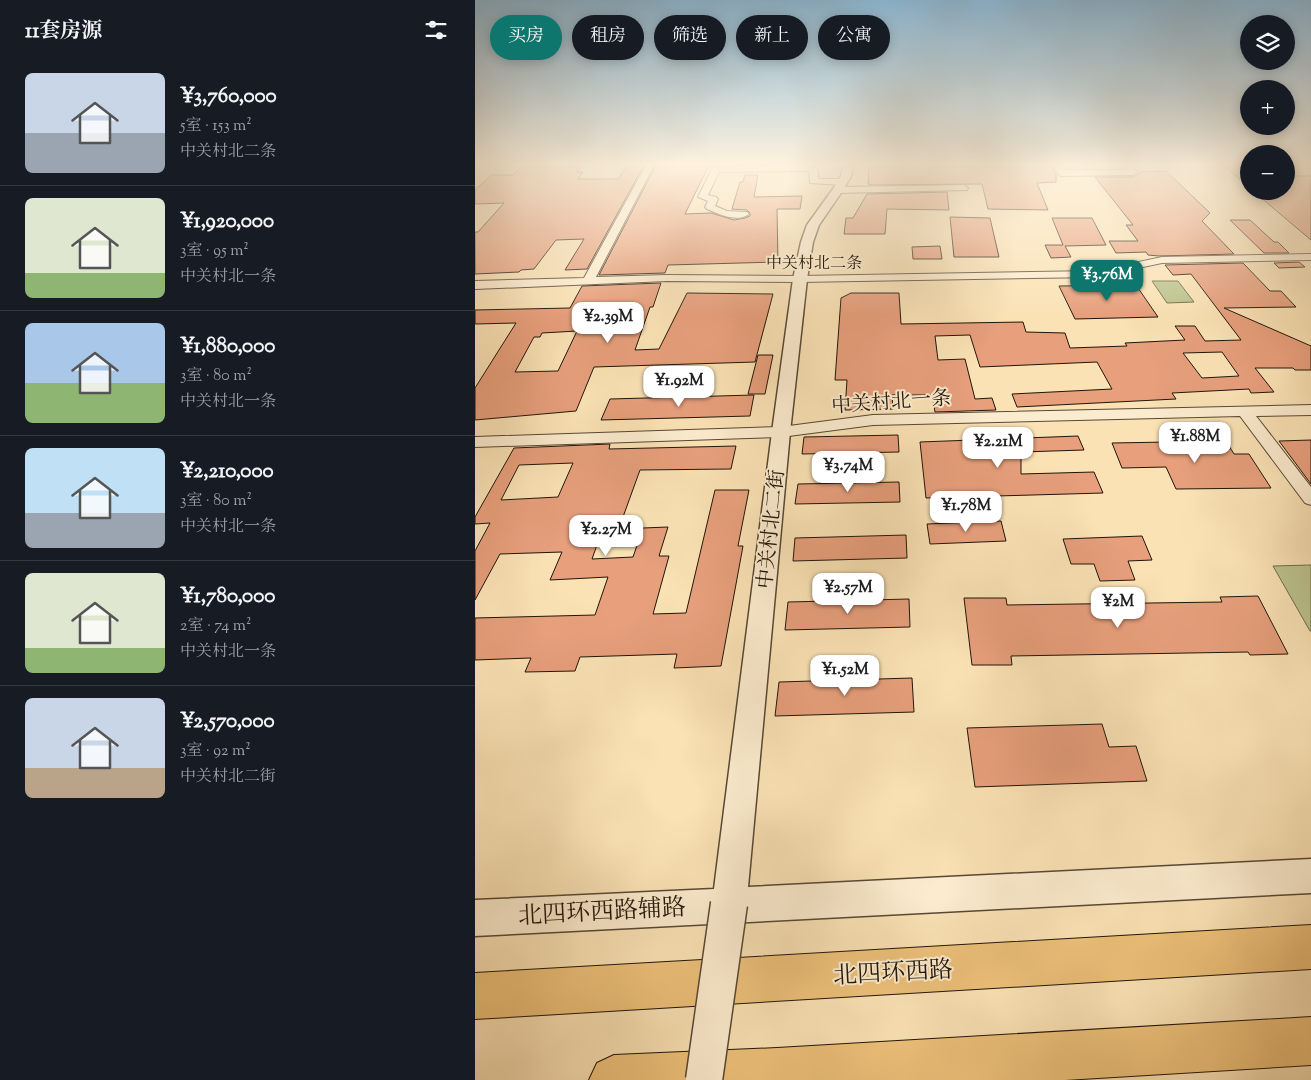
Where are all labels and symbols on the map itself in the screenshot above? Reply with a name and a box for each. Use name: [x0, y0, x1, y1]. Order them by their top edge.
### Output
street label: 中关村北二条: [766, 253, 862, 276]
pin: ¥3.76M: [1066, 260, 1148, 302]
pin: ¥2.39M: [567, 302, 649, 344]
pin: ¥1.92M: [638, 366, 720, 408]
street label: 中关村北一条: [830, 385, 952, 422]
pin: ¥1.88M: [1154, 422, 1236, 464]
pin: ¥2.21M: [957, 426, 1039, 469]
pin: ¥3.74M: [807, 450, 889, 493]
street label: 中关村北二街: [752, 468, 793, 590]
pin: ¥1.78M: [925, 490, 1007, 533]
pin: ¥2.27M: [565, 514, 647, 557]
pin: ¥2.57M: [807, 572, 889, 615]
pin: ¥2M: [1094, 586, 1142, 629]
pin: ¥1.52M: [804, 654, 886, 697]
street label: 北四环西路辅路: [517, 892, 687, 934]
street label: 北四环西路: [832, 954, 954, 994]

